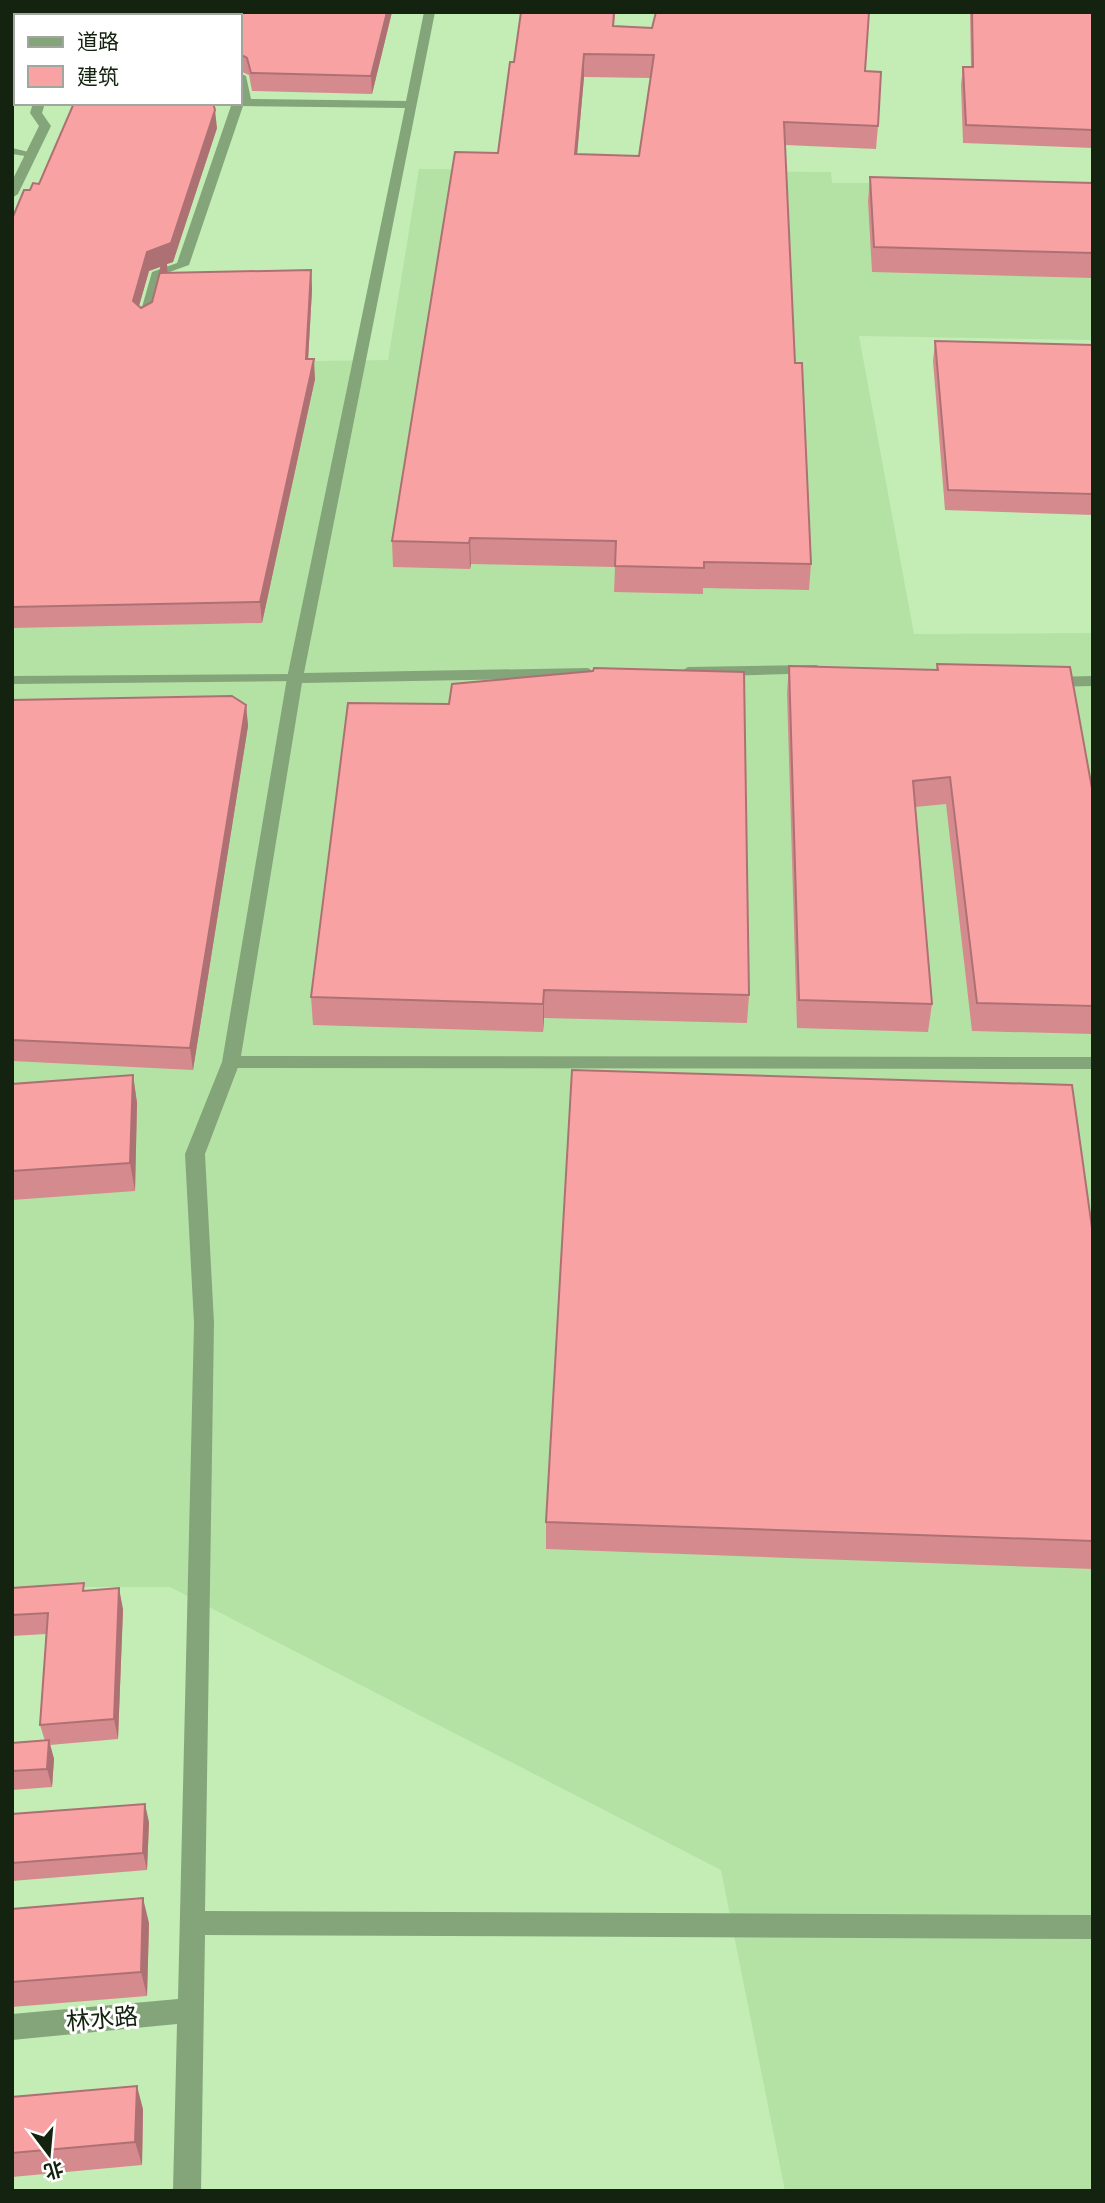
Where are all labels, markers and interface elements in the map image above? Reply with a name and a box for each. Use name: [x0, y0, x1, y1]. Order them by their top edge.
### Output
legend: [14, 14, 242, 105]
text: 道路: [77, 29, 119, 55]
text: 建筑: [77, 64, 119, 90]
street label: 林水路: [65, 2001, 139, 2036]
north arrow: [14, 2119, 84, 2189]
text: 北: [41, 2156, 66, 2184]

